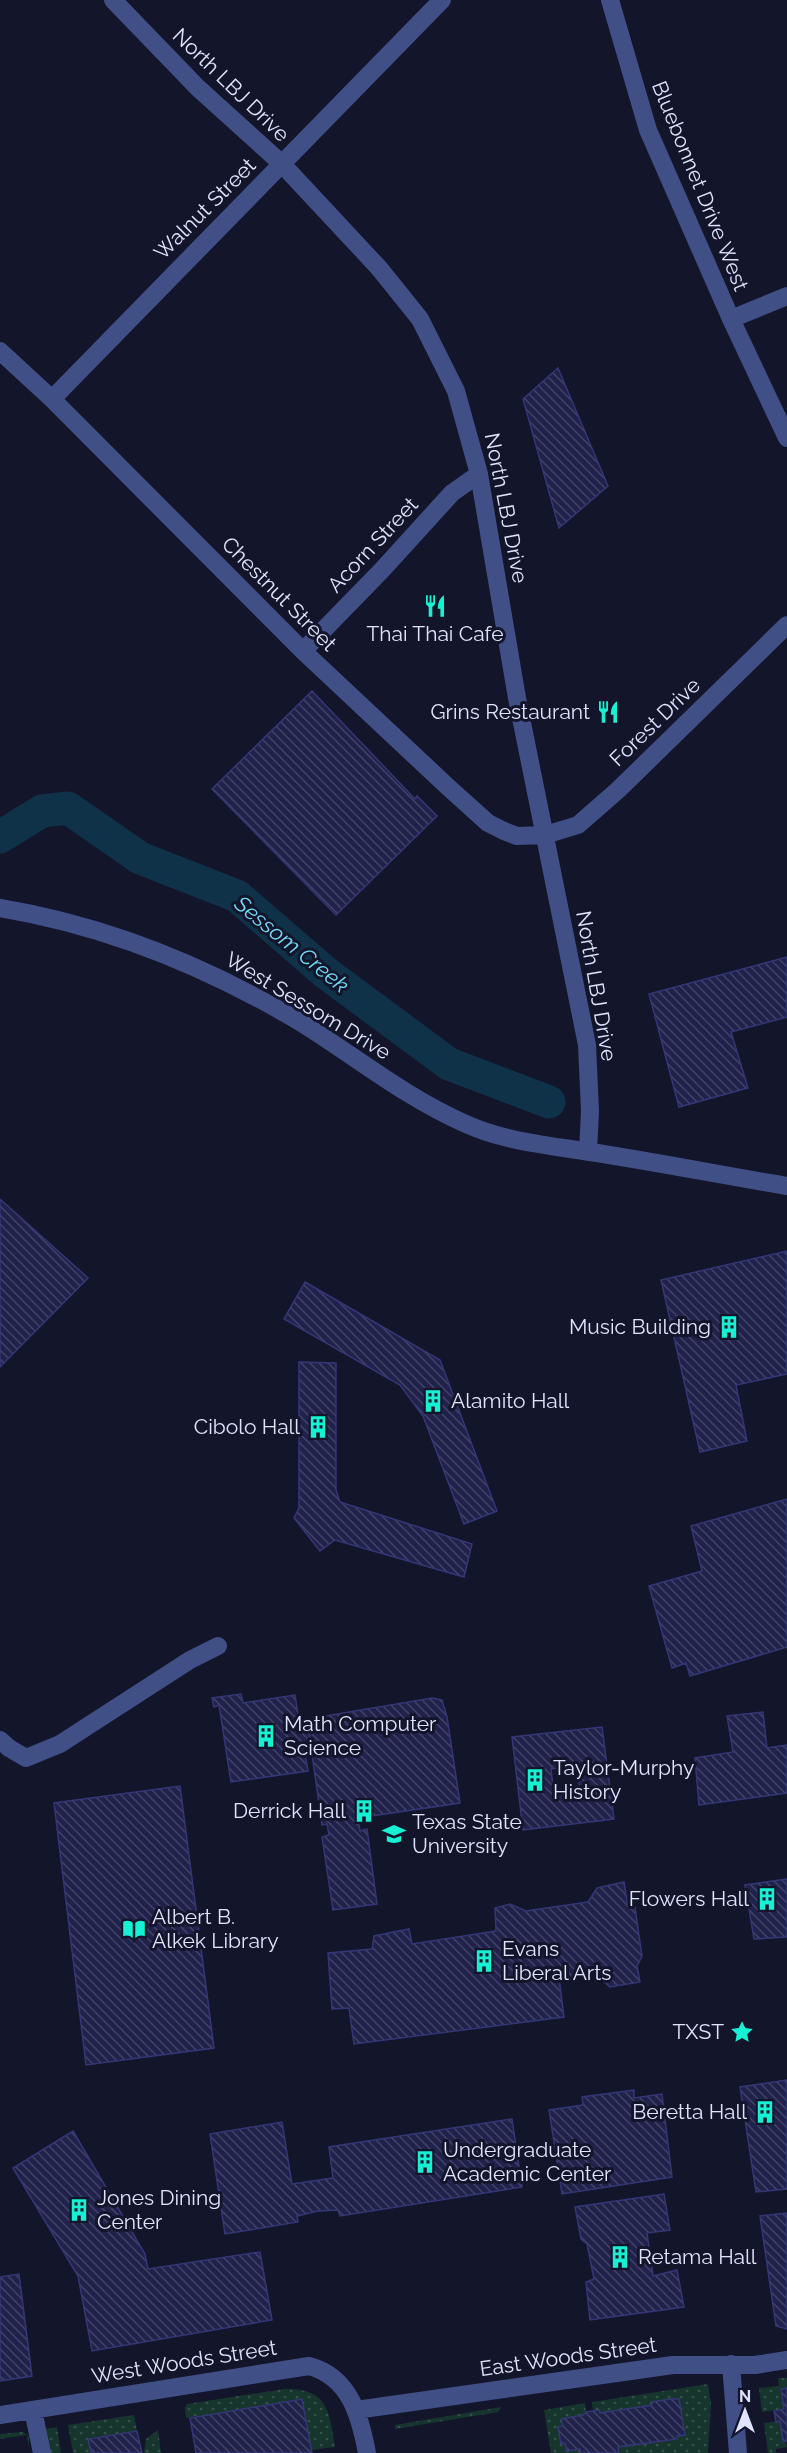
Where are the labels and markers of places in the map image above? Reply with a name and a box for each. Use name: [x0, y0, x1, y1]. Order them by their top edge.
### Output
restaurant icon: Thai Thai Cafe: [422, 593, 448, 619]
place label: Thai Thai Cafe: [367, 621, 503, 646]
place label: Grins Restaurant: [431, 699, 590, 724]
restaurant icon: Grins Restaurant: [595, 699, 621, 725]
place label: Music Building: [569, 1314, 711, 1339]
building icon: Music Building: [716, 1314, 742, 1340]
building icon: Alamito Hall: [420, 1388, 446, 1414]
place label: Alamito Hall: [451, 1388, 569, 1413]
place label: Cibolo Hall: [194, 1414, 300, 1439]
building icon: Cibolo Hall: [305, 1414, 331, 1440]
place label: Math Computer Science: [284, 1711, 437, 1760]
building icon: Math Computer Science: [253, 1723, 279, 1749]
place label: Taylor-Murphy History: [553, 1755, 694, 1804]
building icon: Taylor-Murphy History: [522, 1767, 548, 1793]
place label: Derrick Hall: [233, 1798, 346, 1823]
building icon: Derrick Hall: [351, 1798, 377, 1824]
place label: Texas State University: [412, 1809, 522, 1858]
school or university icon: Texas State University: [381, 1821, 407, 1847]
place label: Flowers Hall: [629, 1886, 749, 1911]
building icon: Flowers Hall: [754, 1886, 780, 1912]
place label: Albert B. Alkek Library: [152, 1904, 279, 1953]
library icon: Albert B. Alkek Library: [121, 1916, 147, 1942]
place label: Evans Liberal Arts: [502, 1936, 611, 1985]
building icon: Evans Liberal Arts: [471, 1948, 497, 1974]
place label: TXST: [672, 2019, 724, 2044]
place icon: TXST: [729, 2019, 755, 2045]
place label: Beretta Hall: [632, 2099, 747, 2124]
building icon: Beretta Hall: [752, 2099, 778, 2125]
place label: Undergraduate Academic Center: [443, 2137, 612, 2186]
building icon: Undergraduate Academic Center: [412, 2149, 438, 2175]
place label: Jones Dining Center: [97, 2185, 221, 2234]
building icon: Jones Dining Center: [66, 2197, 92, 2223]
building icon: Retama Hall: [607, 2244, 633, 2270]
place label: Retama Hall: [638, 2244, 757, 2269]

